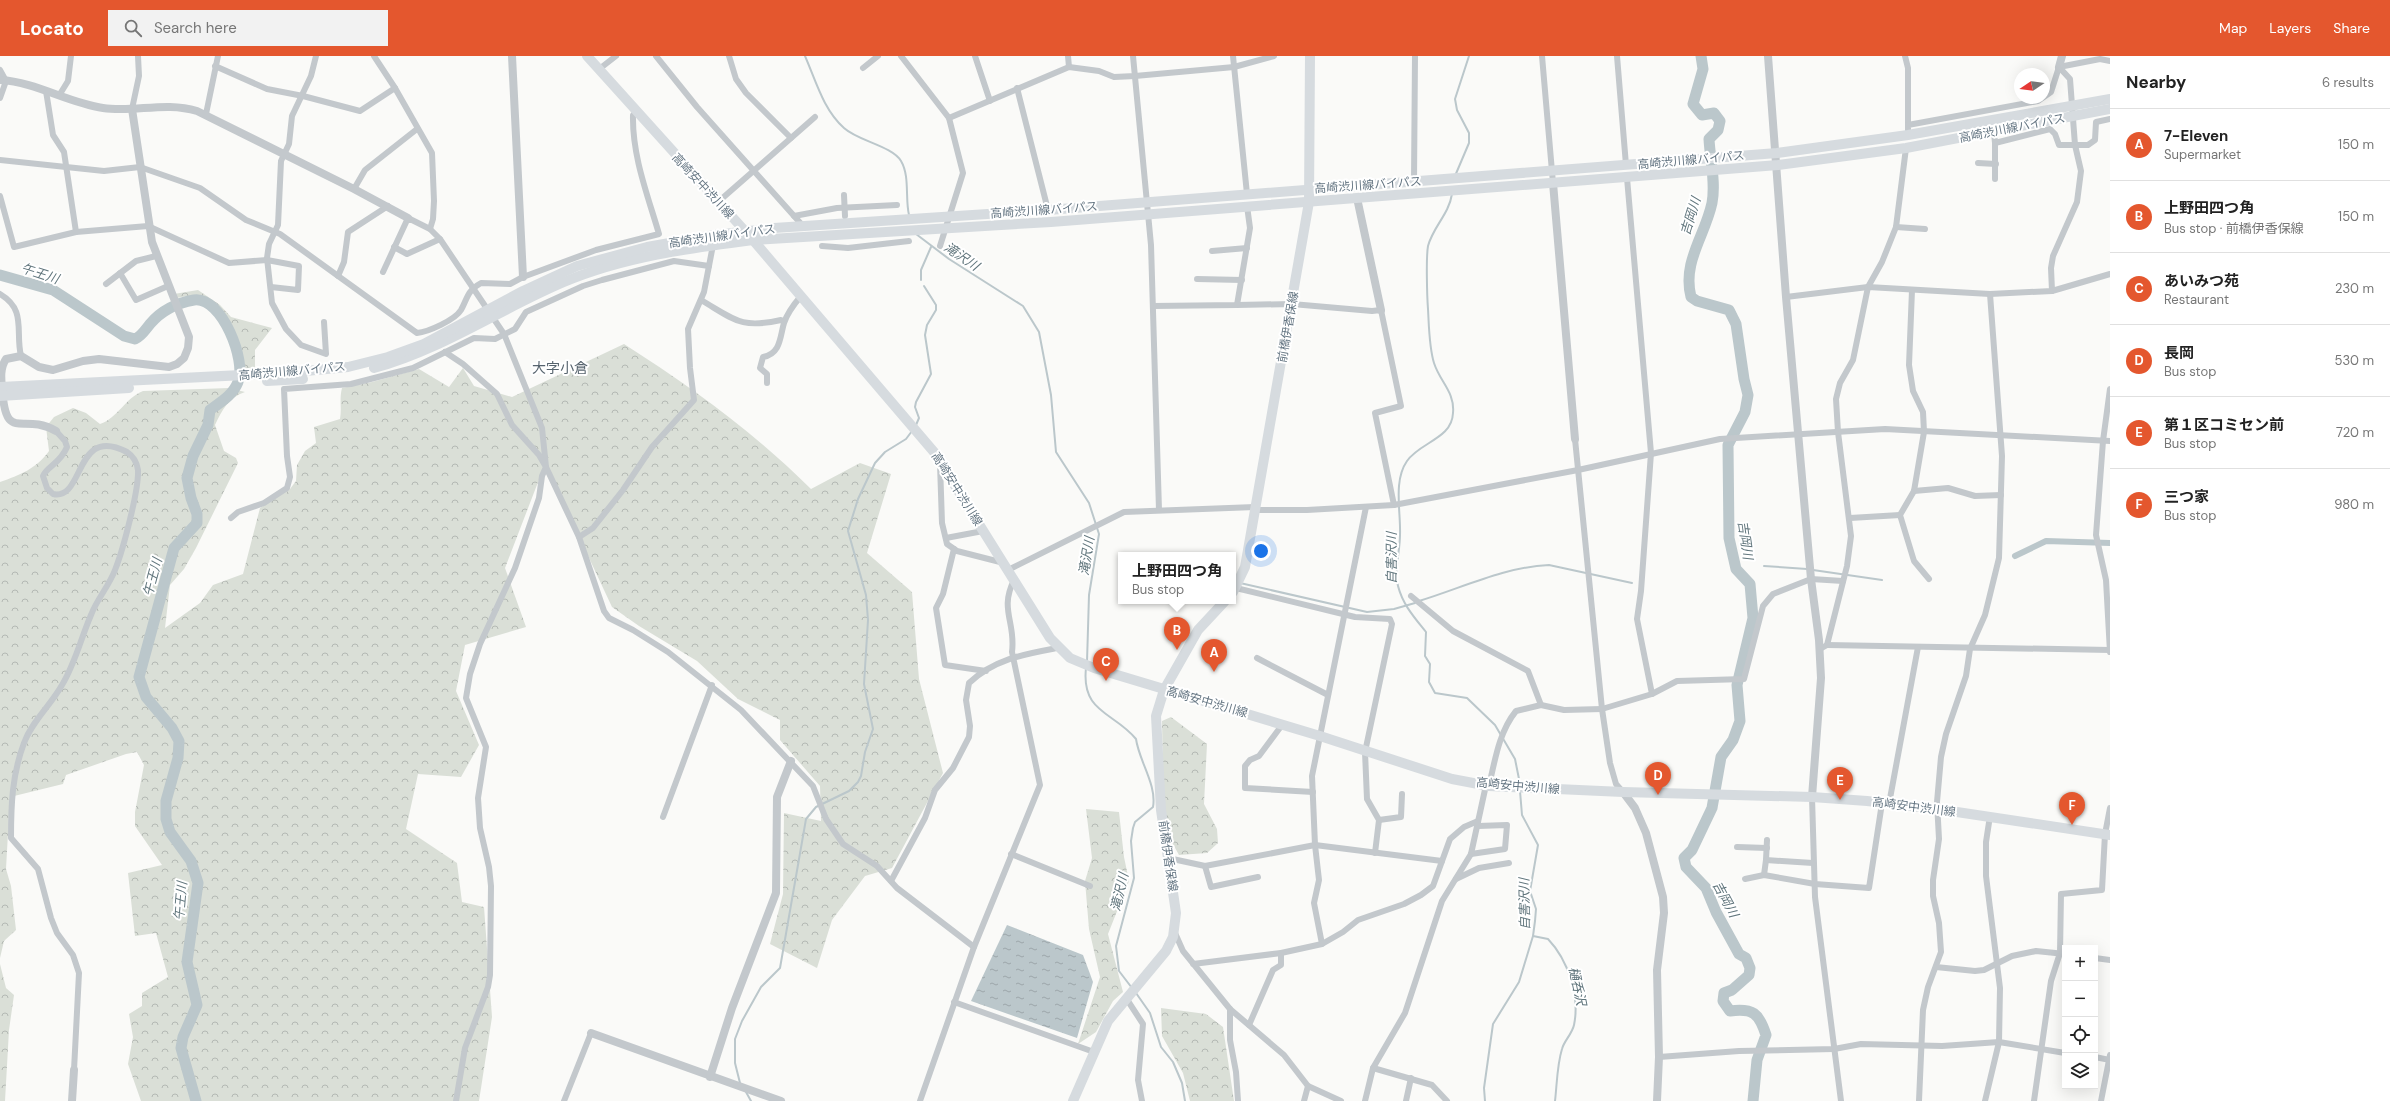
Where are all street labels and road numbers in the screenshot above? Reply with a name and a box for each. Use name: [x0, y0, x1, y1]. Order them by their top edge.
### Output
street label: 高崎渋川線バイパス: [1958, 110, 2066, 146]
street label: 高崎渋川線バイパス: [1637, 147, 1745, 173]
street label: 高崎安中渋川線: [668, 150, 738, 222]
street label: 高崎渋川線バイパス: [1314, 173, 1422, 197]
street label: 高崎渋川線バイパス: [990, 198, 1098, 222]
street label: 高崎渋川線バイパス: [668, 221, 776, 251]
street label: 前橋伊香保線: [1274, 290, 1302, 364]
street label: 高崎渋川線バイパス: [238, 358, 346, 384]
street label: 高崎安中渋川線: [928, 449, 986, 529]
street label: 高崎安中渋川線: [1164, 683, 1250, 721]
street label: 高崎安中渋川線: [1475, 774, 1561, 798]
street label: 高崎安中渋川線: [1871, 794, 1957, 820]
street label: 前橋伊香保線: [1155, 819, 1181, 893]

